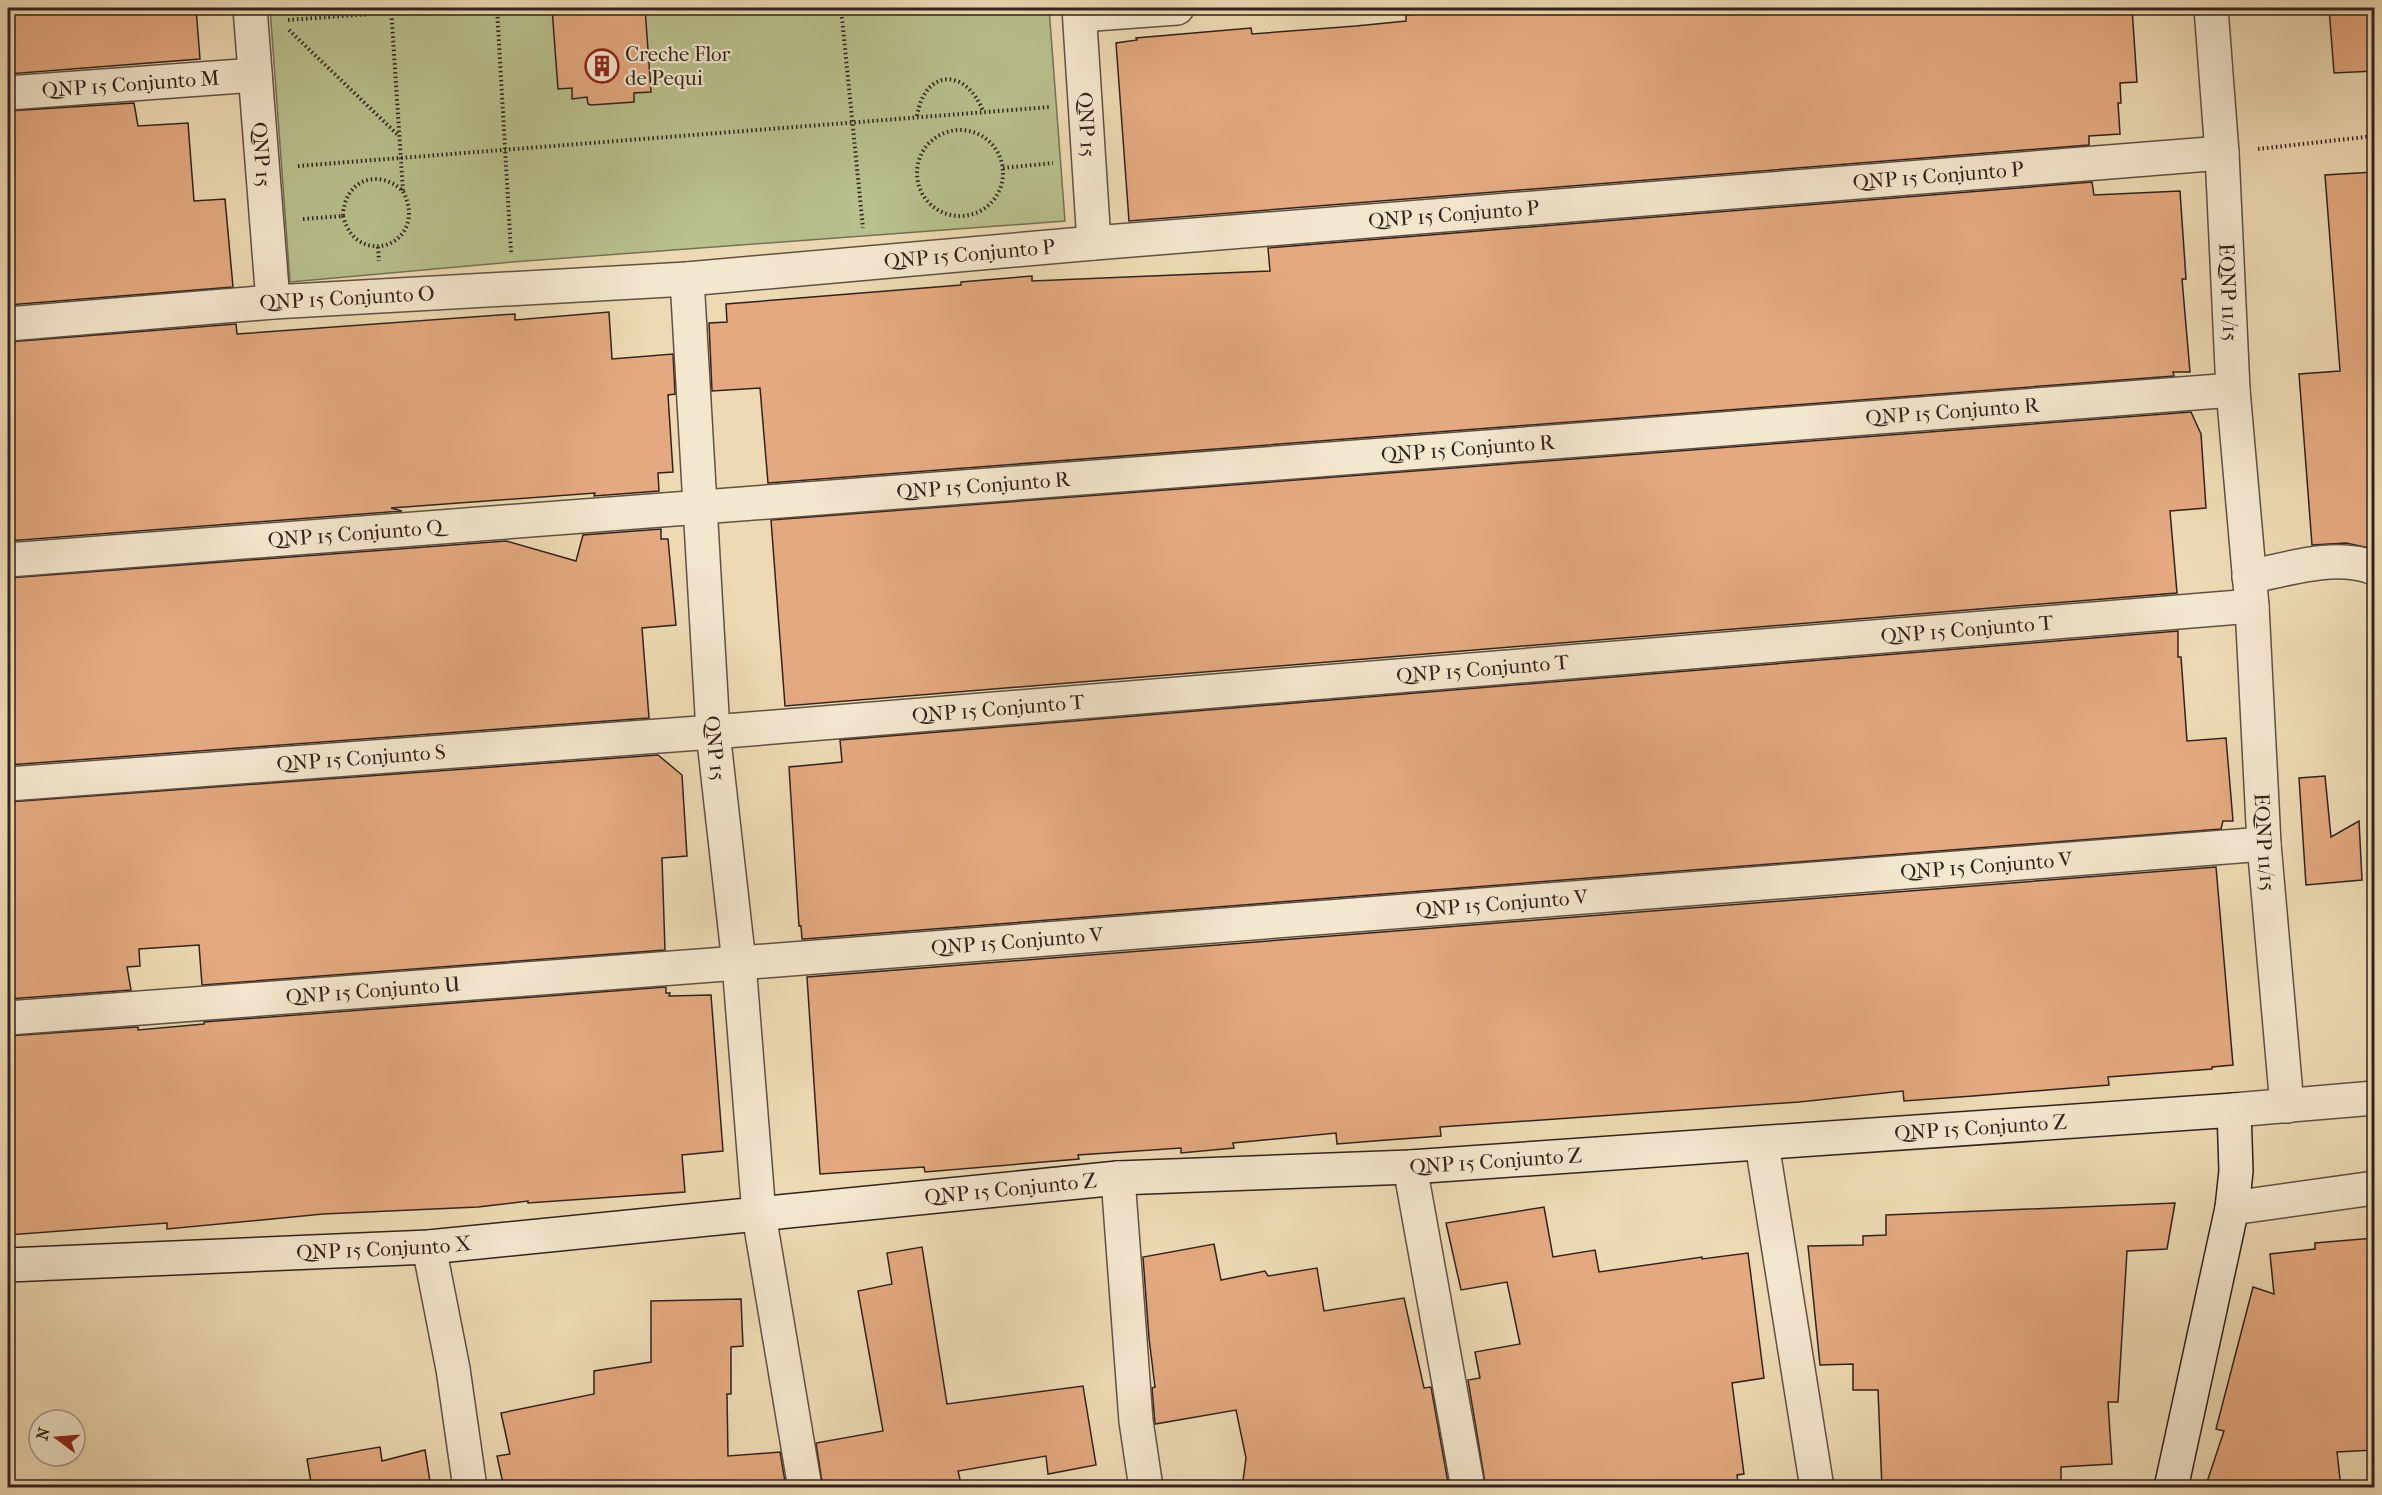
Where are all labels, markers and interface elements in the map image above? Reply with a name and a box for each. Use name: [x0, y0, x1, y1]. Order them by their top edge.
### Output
place label: Creche Flor de Pequi: [625, 42, 731, 90]
building icon: Creche Flor de Pequi: [584, 48, 620, 84]
street label: QNP 15 Conjunto M: [41, 66, 220, 102]
street label: QNP 15: [1072, 91, 1101, 158]
street label: QNP 15: [247, 121, 276, 188]
street label: QNP 15 Conjunto P: [1852, 157, 2025, 194]
street label: QNP 15 Conjunto P: [1367, 195, 1540, 233]
street label: QNP 15 Conjunto P: [883, 234, 1056, 274]
street label: EQNP 11/15: [2214, 243, 2243, 342]
street label: QNP 15 Conjunto O: [258, 281, 435, 315]
street label: QNP 15 Conjunto R: [1865, 393, 2041, 430]
street label: QNP 15 Conjunto R: [1380, 430, 1556, 467]
street label: QNP 15 Conjunto R: [895, 467, 1072, 504]
street label: QNP 15 Conjunto Q: [267, 514, 450, 552]
street label: QNP 15 Conjunto T: [1880, 610, 2055, 648]
street label: QNP 15 Conjunto T: [1395, 650, 1571, 688]
street label: QNP 15 Conjunto T: [911, 690, 1086, 728]
street label: QNP 15: [700, 715, 730, 782]
street label: QNP 15 Conjunto S: [276, 740, 447, 776]
street label: EQNP 11/15: [2249, 792, 2280, 892]
street label: QNP 15 Conjunto V: [1899, 847, 2074, 884]
street label: QNP 15 Conjunto V: [1415, 885, 1590, 922]
street label: QNP 15 Conjunto V: [930, 923, 1105, 960]
street label: QNP 15 Conjunto U: [285, 972, 462, 1009]
street label: QNP 15 Conjunto Z: [1893, 1110, 2068, 1145]
street label: QNP 15 Conjunto Z: [1409, 1143, 1583, 1179]
street label: QNP 15 Conjunto Z: [923, 1168, 1098, 1209]
street label: QNP 15 Conjunto X: [296, 1231, 473, 1265]
north arrow: [27, 1408, 87, 1468]
text: N: [32, 1425, 54, 1442]

